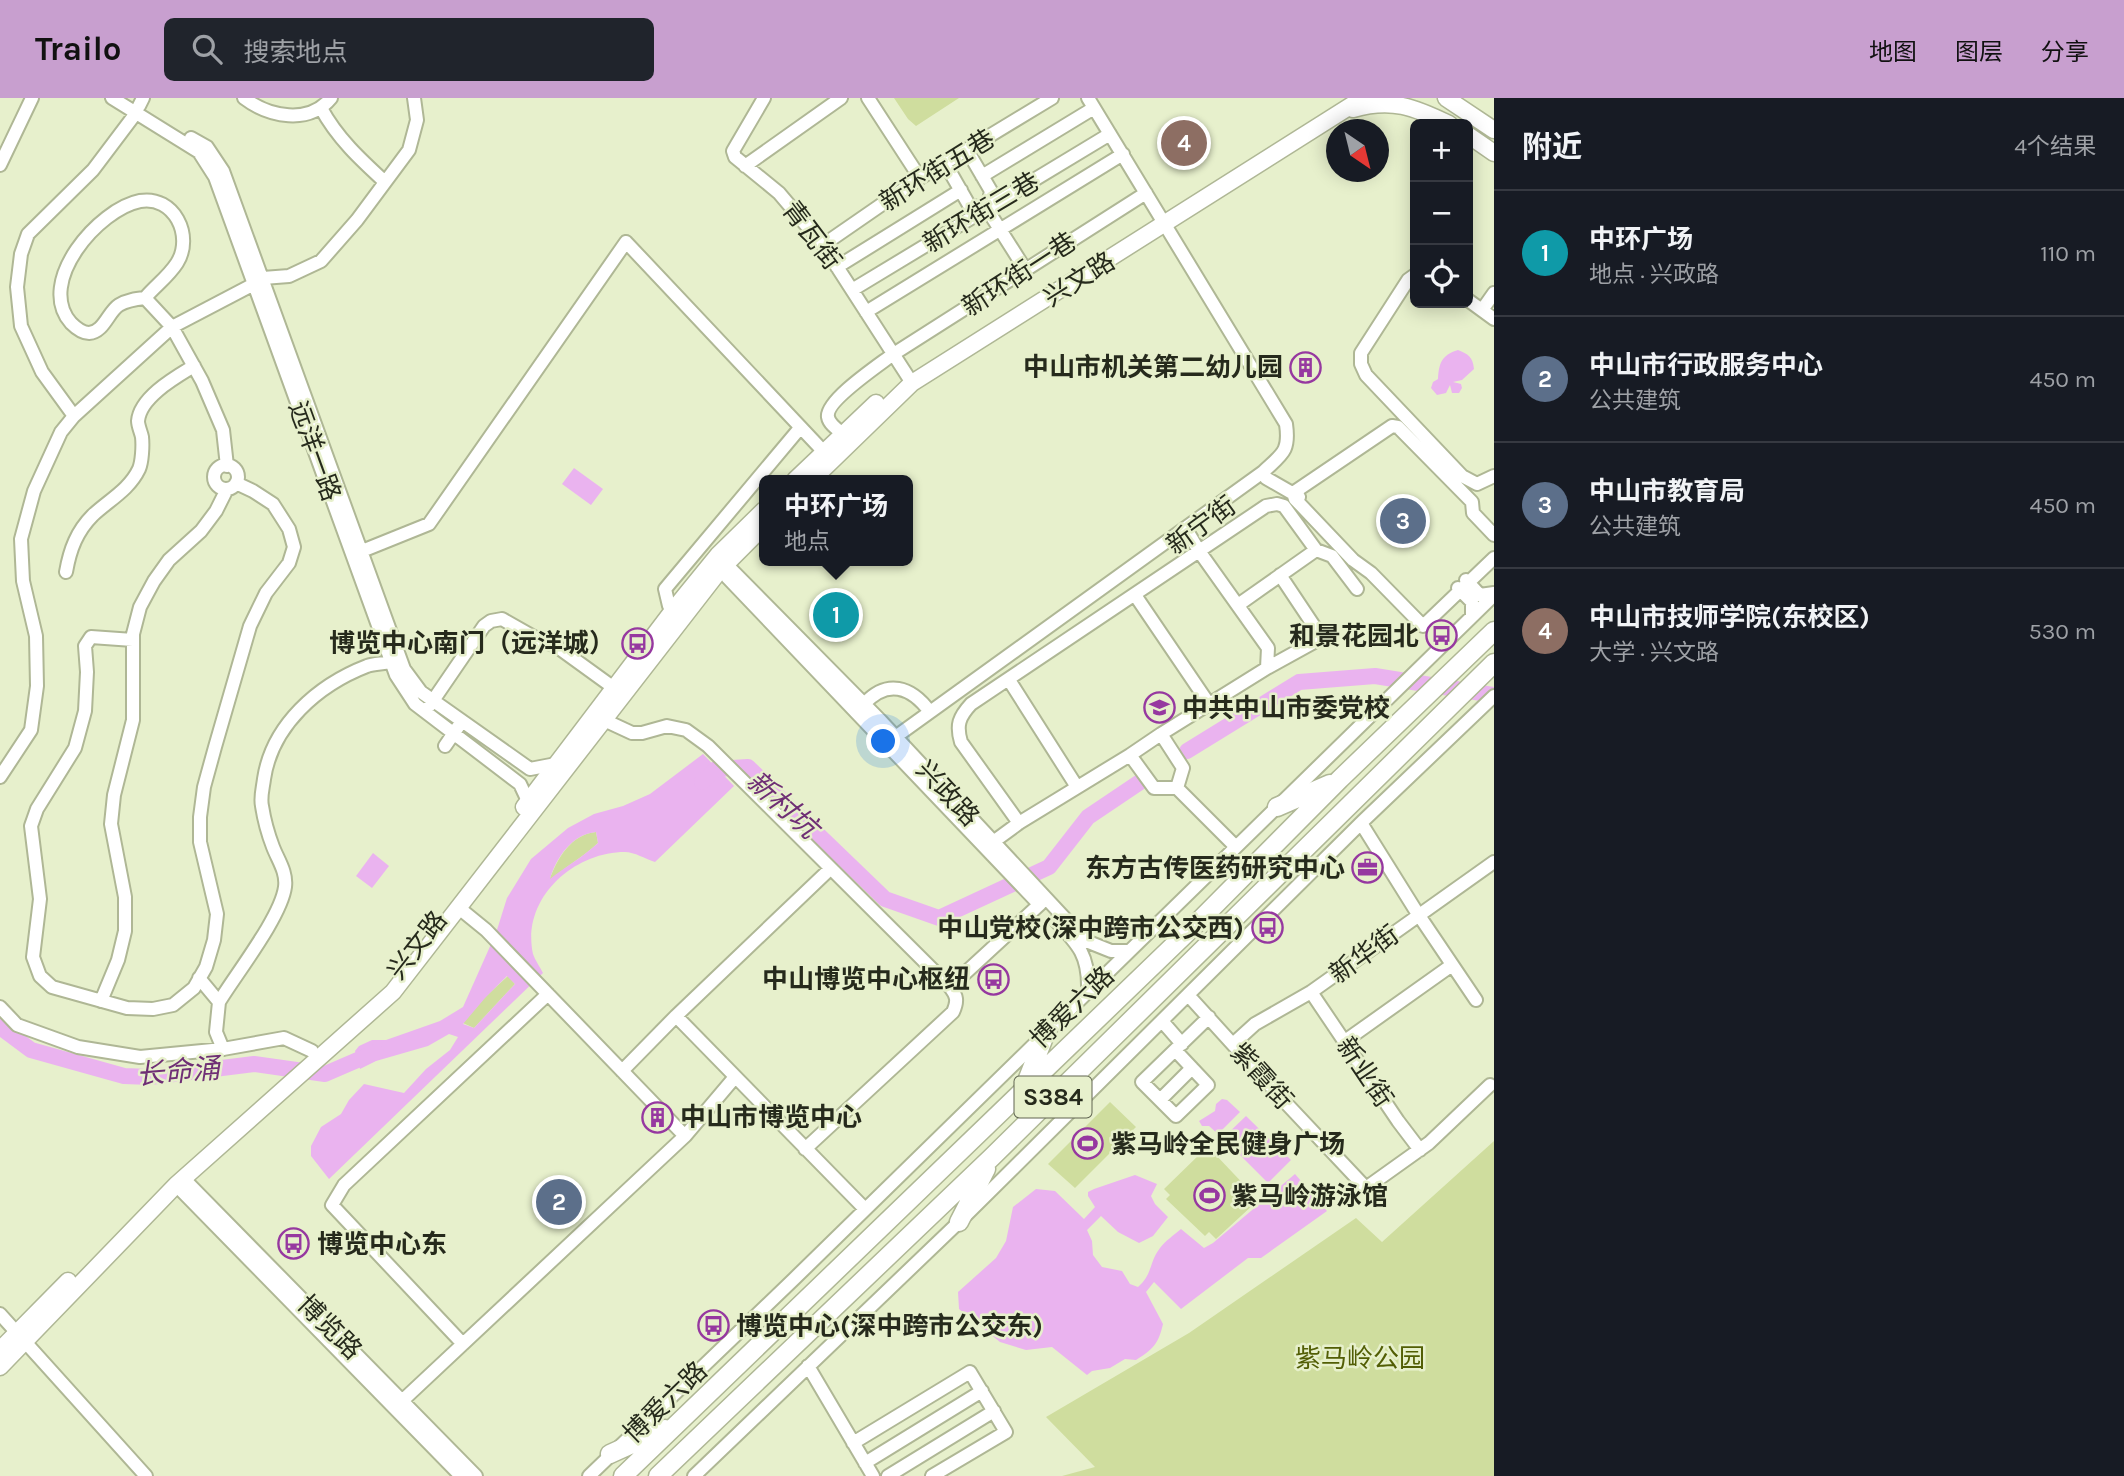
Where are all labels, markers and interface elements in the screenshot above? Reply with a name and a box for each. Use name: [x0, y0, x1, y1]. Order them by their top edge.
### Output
search box: [164, 18, 654, 81]
text: Trailo: [35, 30, 122, 68]
icon: search: [188, 30, 226, 68]
text: 搜索地点: [244, 37, 348, 68]
text: 地图: [1869, 38, 1917, 66]
text: 图层: [1955, 38, 2003, 66]
text: 分享: [2041, 38, 2089, 66]
pin: 4: [1161, 117, 1207, 169]
north arrow: [1326, 119, 1389, 182]
map controls: [1410, 119, 1473, 308]
button: +: [1410, 119, 1473, 182]
street label: 新环街五巷: [874, 123, 1001, 218]
text: 附近: [1522, 129, 1582, 165]
text: 4个结果: [2014, 133, 2096, 160]
street label: 新环街三巷: [918, 166, 1045, 259]
button: −: [1410, 182, 1473, 245]
street label: 青瓦街: [776, 195, 847, 276]
text: 中环广场: [1589, 224, 1693, 255]
street label: 新环街一巷: [956, 226, 1082, 323]
text: 1: [1541, 240, 1549, 267]
text: 110 m: [2040, 240, 2096, 267]
button: locate: [1410, 245, 1473, 308]
street label: 兴文路: [1038, 246, 1121, 313]
text: 地点 · 兴政路: [1589, 261, 1719, 288]
building icon: 中山市机关第二幼儿园: [1289, 350, 1323, 384]
text: 中山市行政服务中心: [1589, 350, 1823, 381]
place label: 中山市机关第二幼儿园: [1023, 352, 1283, 383]
text: 2: [1538, 366, 1552, 393]
text: 450 m: [2030, 366, 2096, 393]
text: 公共建筑: [1589, 387, 1681, 414]
street label: 远洋一路: [282, 397, 347, 505]
popup: [759, 475, 913, 566]
text: 中山市教育局: [1589, 476, 1745, 507]
street label: 新宁街: [1161, 490, 1242, 561]
text: 中环广场: [784, 491, 888, 522]
text: 3: [1538, 492, 1552, 519]
text: 450 m: [2030, 492, 2096, 519]
pin: 3: [1380, 495, 1426, 547]
text: 公共建筑: [1589, 513, 1681, 540]
text: 地点: [784, 528, 830, 555]
pin: 1: [813, 589, 859, 641]
text: 中山市技师学院(东校区): [1589, 602, 1870, 633]
text: 4: [1538, 618, 1552, 645]
text: 530 m: [2029, 618, 2096, 645]
bus stop icon: 和景花园北: [1425, 619, 1459, 653]
place label: 和景花园北: [1289, 621, 1419, 652]
bus stop icon: 博览中心南门（远洋城）: [621, 626, 655, 660]
place label: 博览中心南门（远洋城）: [329, 628, 615, 659]
text: 大学 · 兴文路: [1589, 639, 1719, 666]
school or university icon: 中共中山市委党校: [1142, 691, 1176, 725]
place label: 中共中山市委党校: [1182, 693, 1390, 724]
your location: [866, 724, 900, 758]
street label: 兴政路: [910, 754, 986, 832]
water label: 新村坑: [740, 764, 828, 847]
office icon: 东方古传医药研究中心: [1351, 851, 1385, 885]
place label: 东方古传医药研究中心: [1085, 853, 1345, 884]
street label: 兴文路: [381, 905, 454, 986]
bus stop icon: 中山党校(深中跨市公交西): [1250, 911, 1284, 945]
place label: 中山党校(深中跨市公交西): [937, 913, 1244, 944]
street label: 新华街: [1324, 919, 1405, 990]
street label: 博爱六路: [1024, 960, 1121, 1055]
bus stop icon: 中山博览中心枢纽: [976, 962, 1010, 996]
place label: 中山博览中心枢纽: [762, 964, 970, 995]
street label: 新业街: [1330, 1031, 1399, 1113]
street label: 紫霞街: [1224, 1037, 1299, 1116]
water label: 长命涌: [135, 1051, 224, 1092]
road number: S384: [1014, 1077, 1092, 1118]
building icon: 中山市博览中心: [640, 1100, 674, 1134]
place label: 中山市博览中心: [680, 1102, 862, 1133]
sports icon: 紫马岭全民健身广场: [1071, 1127, 1105, 1161]
place label: 紫马岭全民健身广场: [1111, 1129, 1345, 1160]
pin: 2: [536, 1176, 582, 1228]
sports icon: 紫马岭游泳馆: [1192, 1179, 1226, 1213]
place label: 紫马岭游泳馆: [1232, 1181, 1388, 1212]
bus stop icon: 博览中心东: [277, 1227, 311, 1261]
place label: 博览中心东: [317, 1229, 447, 1260]
street label: 博览路: [291, 1289, 368, 1366]
bus stop icon: 博览中心(深中跨市公交东): [696, 1309, 730, 1343]
place label: 博览中心(深中跨市公交东): [736, 1311, 1043, 1342]
park label: 紫马岭公园: [1295, 1343, 1425, 1374]
street label: 博爱六路: [617, 1355, 714, 1450]

